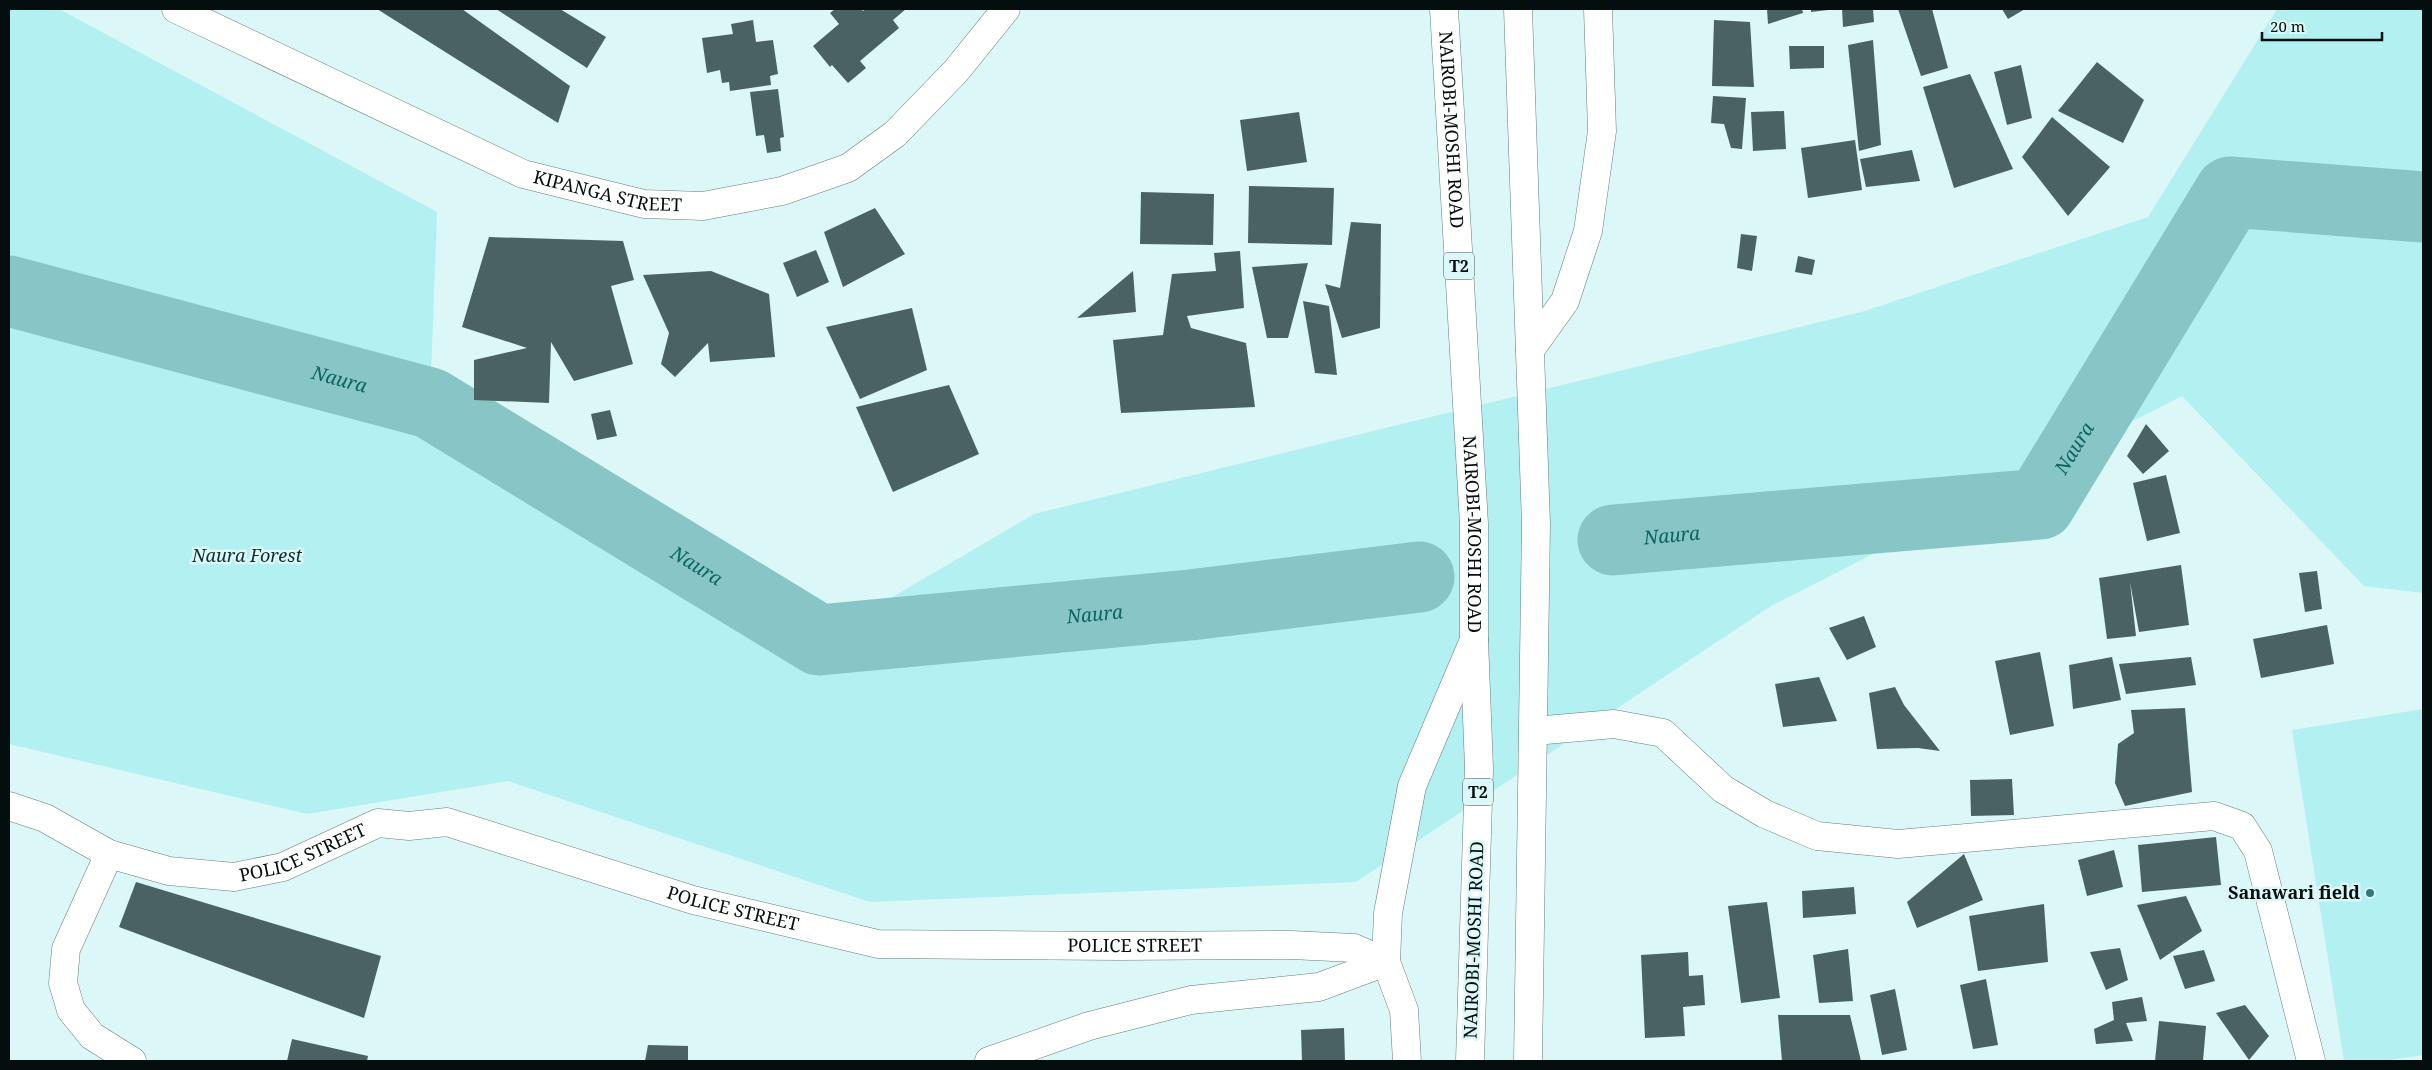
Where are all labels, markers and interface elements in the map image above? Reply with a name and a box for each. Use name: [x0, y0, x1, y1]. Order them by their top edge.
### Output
scale bar: [2262, 10, 2382, 42]
text: 20 m: [2270, 16, 2305, 36]
street label: NAIROBI-MOSHI ROAD: [1434, 30, 1470, 229]
street label: KIPANGA STREET: [531, 164, 682, 216]
road number: T2: [1444, 252, 1474, 280]
water label: Naura: [308, 359, 370, 399]
water label: Naura: [2048, 417, 2100, 480]
street label: NAIROBI-MOSHI ROAD: [1458, 435, 1487, 633]
water label: Naura: [1642, 520, 1701, 550]
water label: Naura: [665, 539, 728, 591]
park label: Naura Forest: [191, 543, 303, 567]
water label: Naura: [1064, 598, 1124, 630]
road number: T2: [1463, 779, 1493, 806]
street label: POLICE STREET: [237, 817, 370, 887]
street label: NAIROBI-MOSHI ROAD: [1458, 841, 1488, 1039]
street label: POLICE STREET: [664, 880, 801, 936]
place label: Sanawari field: [2228, 880, 2360, 904]
marker: Sanawari field: [2364, 887, 2376, 899]
street label: POLICE STREET: [1067, 933, 1202, 957]

